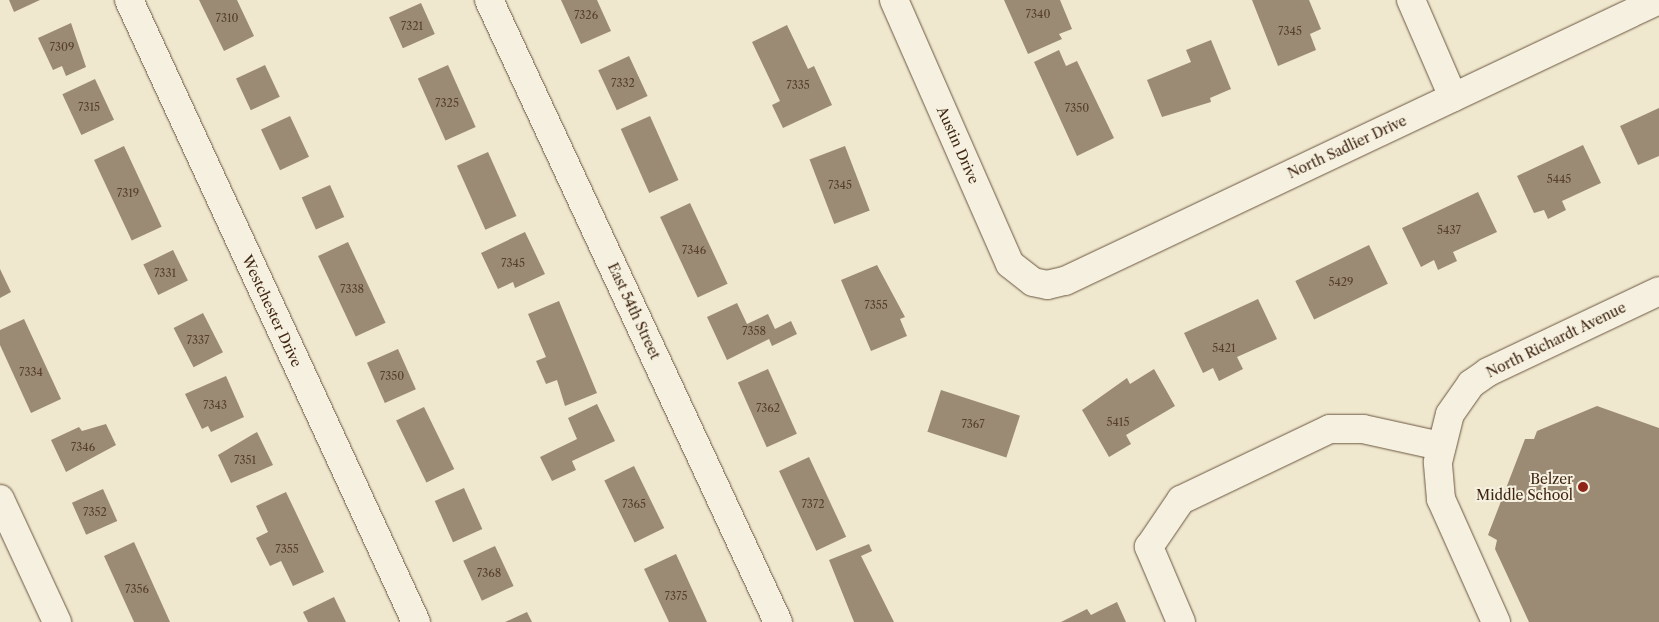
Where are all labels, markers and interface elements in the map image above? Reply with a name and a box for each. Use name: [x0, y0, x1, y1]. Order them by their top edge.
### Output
house number: 7340: [1026, 7, 1050, 21]
house number: 7326: [574, 8, 598, 22]
house number: 7310: [215, 11, 239, 25]
house number: 7321: [401, 19, 423, 33]
house number: 7345: [1278, 24, 1302, 38]
house number: 7309: [50, 40, 74, 54]
house number: 7332: [611, 76, 635, 90]
house number: 7335: [786, 78, 810, 92]
house number: 7325: [435, 96, 459, 110]
house number: 7315: [78, 100, 100, 114]
house number: 7350: [1065, 101, 1089, 115]
street label: Austin Drive: [933, 104, 983, 186]
street label: North Sadlier Drive: [1285, 112, 1409, 182]
house number: 5445: [1547, 172, 1571, 186]
house number: 7345: [828, 178, 852, 192]
house number: 7319: [117, 186, 139, 200]
house number: 5437: [1437, 223, 1461, 237]
house number: 7346: [682, 243, 706, 257]
street label: Westchester Drive: [239, 252, 305, 370]
house number: 7345: [501, 256, 525, 270]
street label: East 54th Street: [604, 260, 664, 362]
house number: 7331: [154, 266, 176, 280]
house number: 5429: [1328, 275, 1354, 289]
house number: 7338: [340, 282, 364, 296]
house number: 7355: [864, 298, 888, 312]
street label: North Richardt Avenue: [1483, 299, 1629, 381]
house number: 7358: [742, 324, 766, 338]
house number: 7337: [187, 333, 209, 347]
house number: 5421: [1212, 341, 1236, 355]
house number: 7334: [19, 365, 43, 379]
house number: 7350: [380, 369, 404, 383]
house number: 7343: [203, 398, 227, 412]
house number: 7362: [756, 401, 780, 415]
house number: 5415: [1107, 415, 1129, 429]
house number: 7367: [961, 417, 985, 431]
house number: 7346: [71, 440, 95, 454]
house number: 7351: [234, 453, 256, 467]
place label: Belzer Middle School: [1476, 471, 1573, 504]
marker: Belzer Middle School: [1577, 481, 1589, 493]
house number: 7365: [622, 497, 646, 511]
house number: 7372: [801, 497, 825, 511]
house number: 7352: [83, 505, 107, 519]
house number: 7355: [275, 542, 299, 556]
house number: 7368: [477, 566, 501, 580]
house number: 7356: [125, 582, 149, 596]
house number: 7375: [665, 589, 687, 603]

